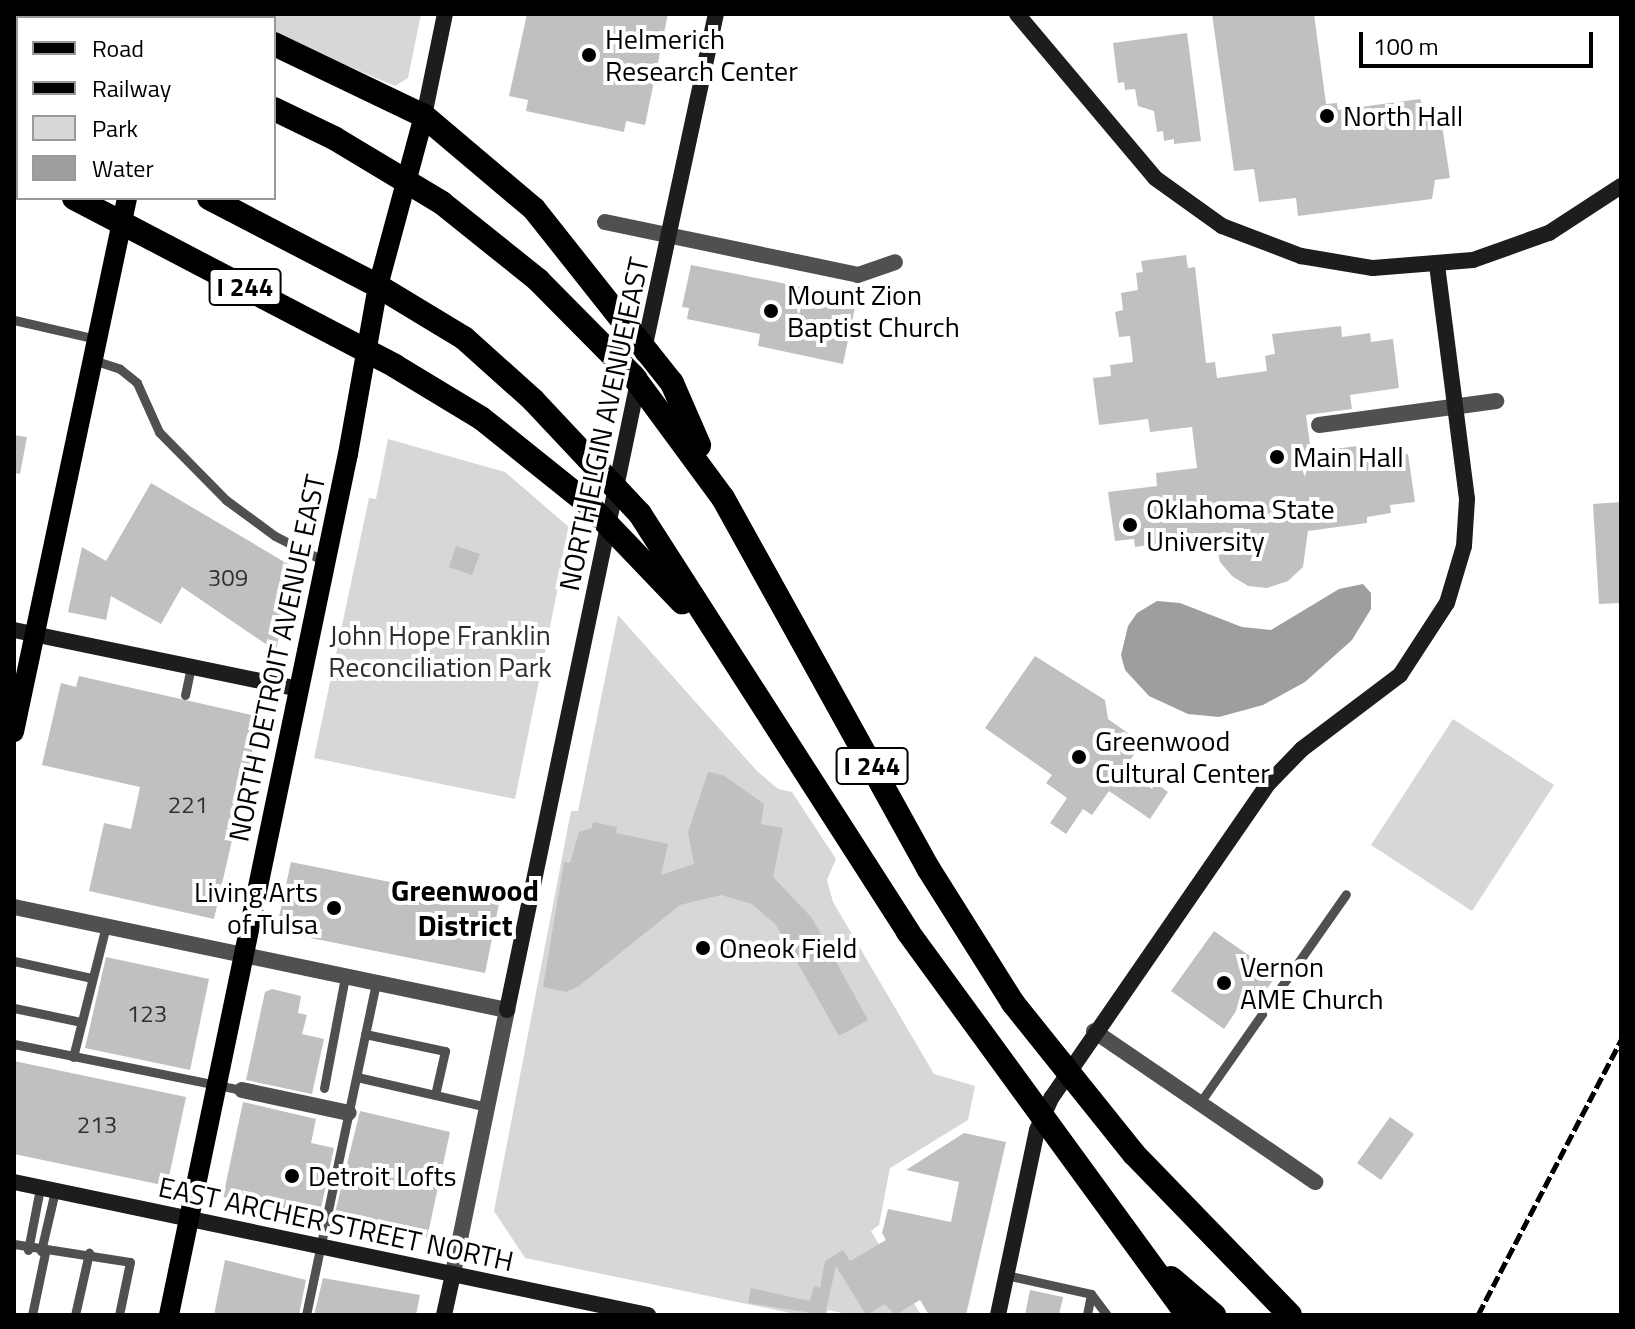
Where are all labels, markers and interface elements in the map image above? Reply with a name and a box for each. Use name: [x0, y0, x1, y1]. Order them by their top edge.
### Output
legend: [16, 16, 276, 200]
scale bar: [1363, 16, 1597, 66]
place label: Helmerich Research Center: [605, 22, 798, 88]
text: 100 m: [1373, 28, 1439, 64]
text: Road: [92, 30, 144, 66]
marker: Helmerich Research Center: [580, 46, 598, 64]
text: Railway: [92, 70, 171, 106]
place label: North Hall: [1343, 99, 1463, 133]
marker: North Hall: [1318, 107, 1336, 125]
text: Park: [92, 110, 138, 146]
text: Water: [92, 150, 154, 186]
street label: NORTH ELGIN AVENUE EAST: [552, 254, 656, 594]
road number: I 244: [207, 265, 283, 309]
place label: Mount Zion Baptist Church: [787, 278, 960, 344]
marker: Mount Zion Baptist Church: [762, 302, 780, 320]
place label: Main Hall: [1293, 440, 1404, 474]
marker: Main Hall: [1268, 448, 1286, 466]
street label: NORTH DETROIT AVENUE EAST: [222, 472, 332, 844]
place label: Oklahoma State University: [1146, 492, 1335, 558]
marker: Oklahoma State University: [1121, 516, 1139, 534]
house number: 309: [208, 564, 248, 592]
park label: John Hope Franklin Reconciliation Park: [328, 618, 552, 684]
place label: Greenwood Cultural Center: [1095, 724, 1270, 790]
road number: I 244: [834, 744, 910, 788]
marker: Greenwood Cultural Center: [1070, 748, 1088, 766]
house number: 221: [168, 791, 208, 819]
district label: Greenwood District: [391, 872, 539, 942]
place label: Living Arts of Tulsa: [194, 875, 318, 941]
marker: Living Arts of Tulsa: [325, 899, 343, 917]
place label: Oneok Field: [719, 931, 857, 965]
marker: Oneok Field: [694, 939, 712, 957]
place label: Vernon AME Church: [1240, 950, 1384, 1016]
marker: Vernon AME Church: [1215, 974, 1233, 992]
house number: 123: [127, 1000, 167, 1028]
house number: 213: [77, 1111, 117, 1139]
place label: Detroit Lofts: [308, 1159, 456, 1193]
marker: Detroit Lofts: [283, 1167, 301, 1185]
street label: EAST ARCHER STREET NORTH: [155, 1170, 517, 1278]

